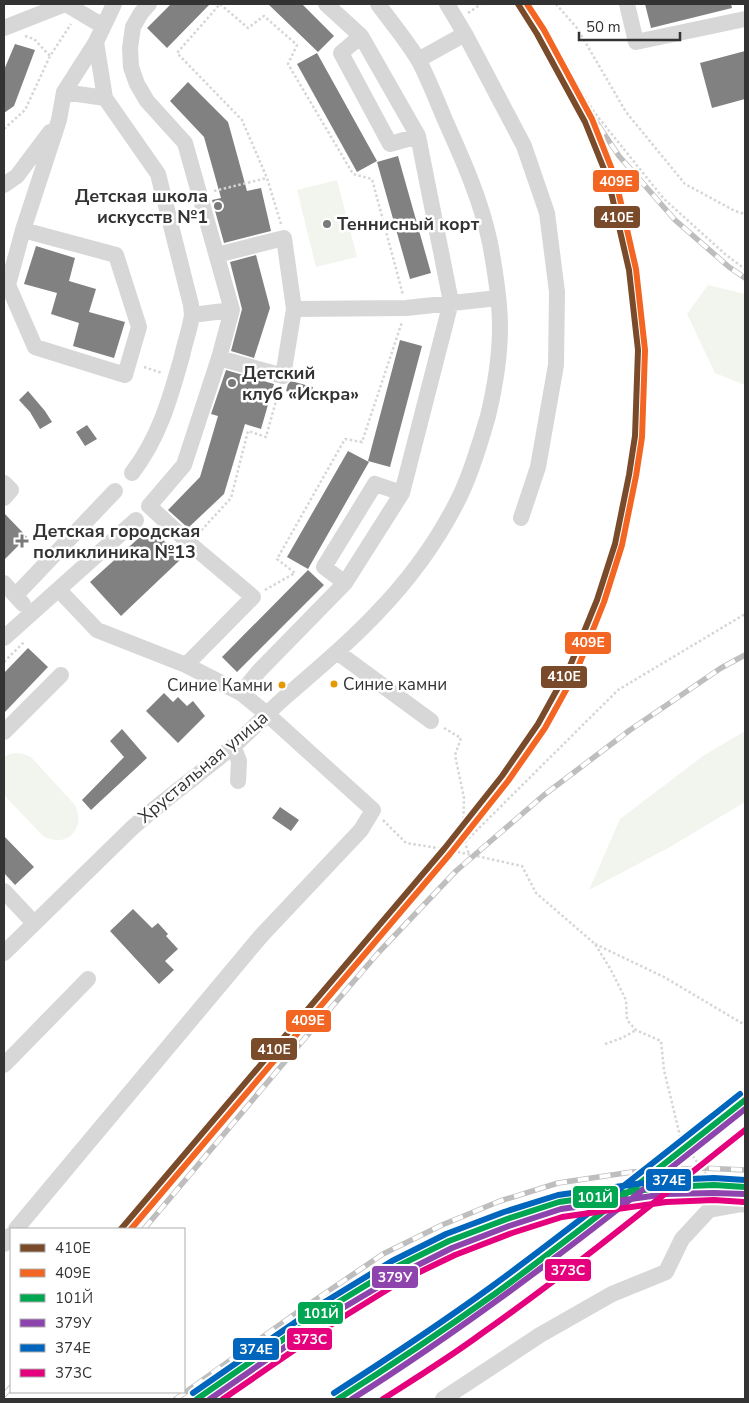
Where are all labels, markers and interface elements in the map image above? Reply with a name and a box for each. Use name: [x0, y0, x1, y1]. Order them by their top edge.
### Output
scale bar: [579, 10, 680, 42]
text: 50 m: [586, 17, 621, 37]
line badge: 409E: [592, 169, 640, 193]
text: 409E: [599, 172, 633, 191]
place label: Детская школа искусств №1: [75, 184, 208, 229]
marker: Детская школа искусств №1: [212, 200, 224, 212]
line badge: 410E: [593, 205, 641, 229]
text: 410E: [600, 208, 634, 227]
place label: Теннисный корт: [337, 212, 480, 236]
marker: Теннисный корт: [321, 218, 333, 230]
place label: Детский клуб «Искра»: [242, 361, 359, 406]
marker: Детский клуб «Искра»: [226, 377, 238, 389]
place label: Детская городская поликлиника №13: [33, 519, 200, 564]
marker: Детская городская поликлиника №13: [15, 534, 29, 548]
line badge: 409E: [564, 631, 612, 655]
text: 409E: [571, 633, 605, 652]
line badge: 410E: [540, 665, 588, 689]
text: 410E: [547, 667, 581, 686]
place label: Синие камни: [343, 673, 447, 696]
place label: Синие Камни: [167, 674, 273, 697]
marker: Синие камни: [329, 679, 339, 689]
marker: Синие Камни: [277, 680, 287, 690]
street label: Хрустальная улица: [133, 706, 273, 828]
line badge: 409E: [285, 1009, 332, 1033]
text: 409E: [291, 1011, 325, 1030]
line badge: 410E: [250, 1037, 298, 1061]
text: 410E: [257, 1040, 291, 1059]
line badge: 374Е: [645, 1168, 692, 1192]
text: 374Е: [652, 1171, 686, 1190]
line badge: 101Й: [572, 1185, 619, 1209]
text: 101Й: [577, 1188, 613, 1207]
legend: [10, 1228, 185, 1393]
text: 410E: [55, 1238, 91, 1258]
line badge: 373C: [544, 1258, 592, 1282]
text: 373C: [551, 1261, 586, 1280]
text: 409E: [55, 1263, 91, 1283]
line badge: 379У: [371, 1265, 419, 1289]
text: 379У: [378, 1268, 413, 1287]
text: 101Й: [55, 1288, 93, 1308]
line badge: 101Й: [297, 1301, 344, 1325]
text: 101Й: [303, 1304, 339, 1323]
text: 379У: [55, 1313, 92, 1333]
line badge: 373C: [286, 1327, 333, 1351]
text: 373C: [293, 1330, 328, 1349]
line badge: 374Е: [232, 1337, 280, 1361]
text: 374Е: [55, 1338, 91, 1358]
text: 374Е: [239, 1340, 273, 1359]
text: 373C: [55, 1363, 92, 1383]

